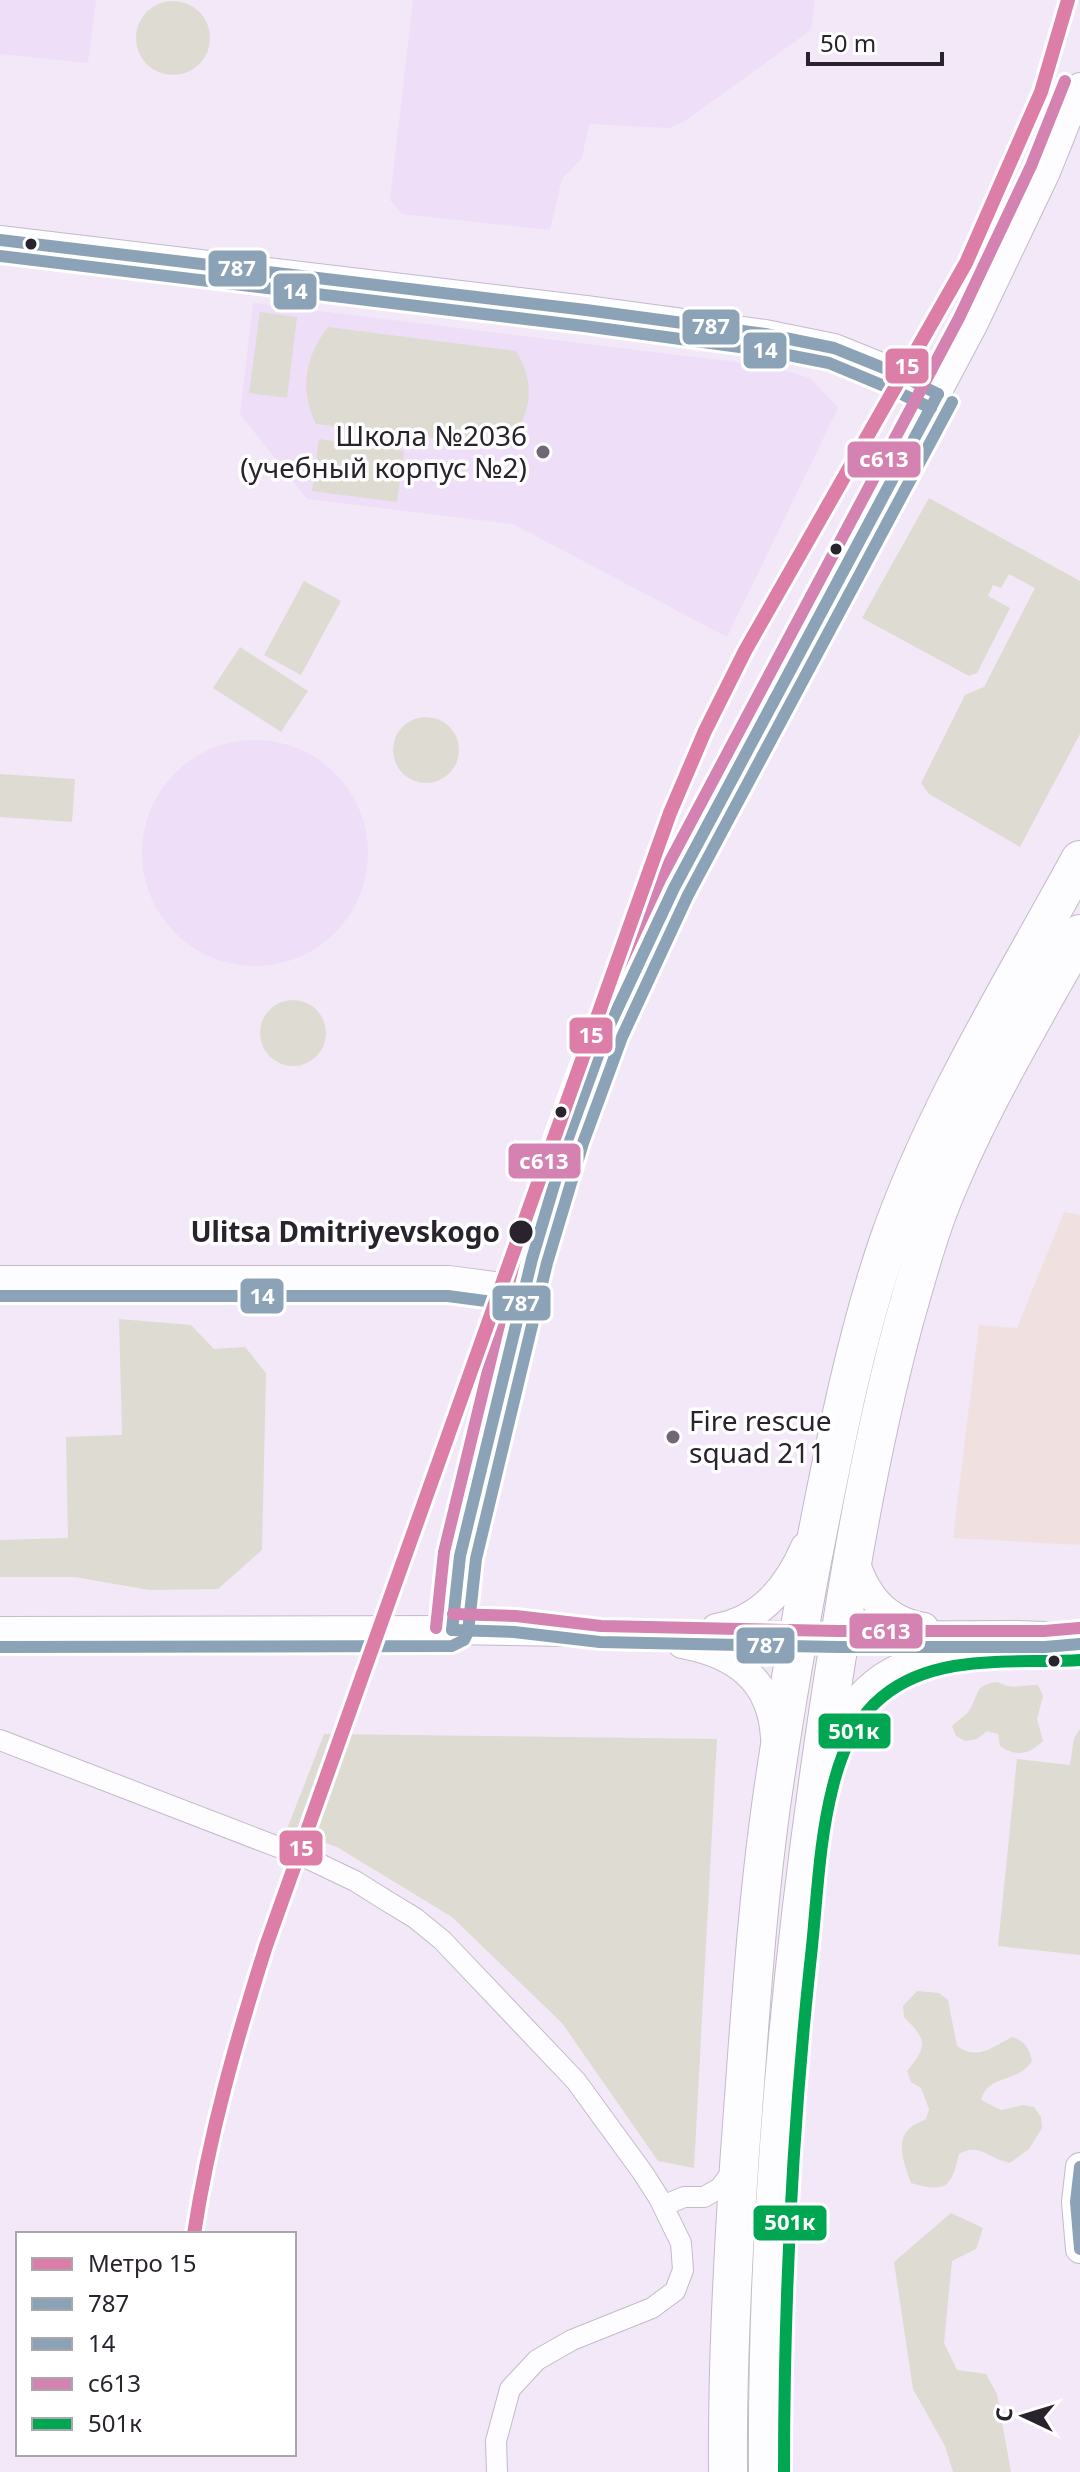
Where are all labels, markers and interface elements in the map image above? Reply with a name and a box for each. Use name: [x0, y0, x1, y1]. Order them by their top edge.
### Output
scale bar: [808, 16, 942, 66]
text: 50 m: [820, 26, 876, 59]
unlabelled marker: [23, 236, 39, 252]
line badge: 787: [207, 249, 268, 288]
text: 787: [218, 252, 256, 282]
line badge: 14: [272, 272, 318, 311]
text: 14: [282, 275, 308, 305]
line badge: 787: [681, 308, 741, 346]
text: 787: [692, 310, 730, 340]
line badge: 14: [742, 331, 788, 370]
text: 14: [752, 334, 778, 364]
line badge: 15: [884, 347, 930, 385]
text: 15: [894, 350, 920, 380]
place label: Школа №2036 (учебный корпус №2): [240, 416, 527, 486]
line badge: с613: [846, 440, 922, 479]
marker: Школа №2036 (учебный корпус №2): [534, 443, 552, 461]
text: с613: [859, 443, 909, 473]
unlabelled marker: [828, 541, 844, 557]
line badge: 15: [568, 1016, 614, 1055]
text: 15: [578, 1019, 604, 1049]
unlabelled marker: [553, 1104, 569, 1120]
line badge: с613: [507, 1142, 582, 1180]
text: с613: [519, 1145, 569, 1175]
place label: Ulitsa Dmitriyevskogo: [190, 1212, 500, 1250]
marker: Ulitsa Dmitriyevskogo: [507, 1218, 535, 1246]
line badge: 14: [239, 1277, 285, 1315]
text: 14: [249, 1280, 275, 1310]
line badge: 787: [491, 1284, 552, 1322]
text: 787: [502, 1287, 540, 1317]
place label: Fire rescue squad 211: [689, 1401, 832, 1471]
marker: Fire rescue squad 211: [664, 1428, 682, 1446]
line badge: с613: [848, 1612, 924, 1650]
text: с613: [861, 1615, 911, 1645]
line badge: 787: [735, 1626, 796, 1665]
text: 787: [747, 1629, 785, 1659]
unlabelled marker: [1046, 1653, 1062, 1669]
line badge: 501к: [817, 1712, 892, 1750]
text: 501к: [828, 1715, 880, 1745]
line badge: 15: [278, 1829, 324, 1867]
text: 15: [288, 1832, 314, 1862]
line badge: 501к: [752, 2204, 828, 2242]
text: 501к: [764, 2206, 816, 2236]
legend: [16, 2232, 296, 2456]
text: Метро 15: [88, 2246, 196, 2279]
text: 787: [88, 2286, 129, 2319]
text: 14: [88, 2326, 116, 2359]
text: с613: [88, 2366, 141, 2399]
north arrow: [984, 2376, 1064, 2456]
text: 501к: [88, 2406, 142, 2439]
text: С: [988, 2406, 1019, 2423]

